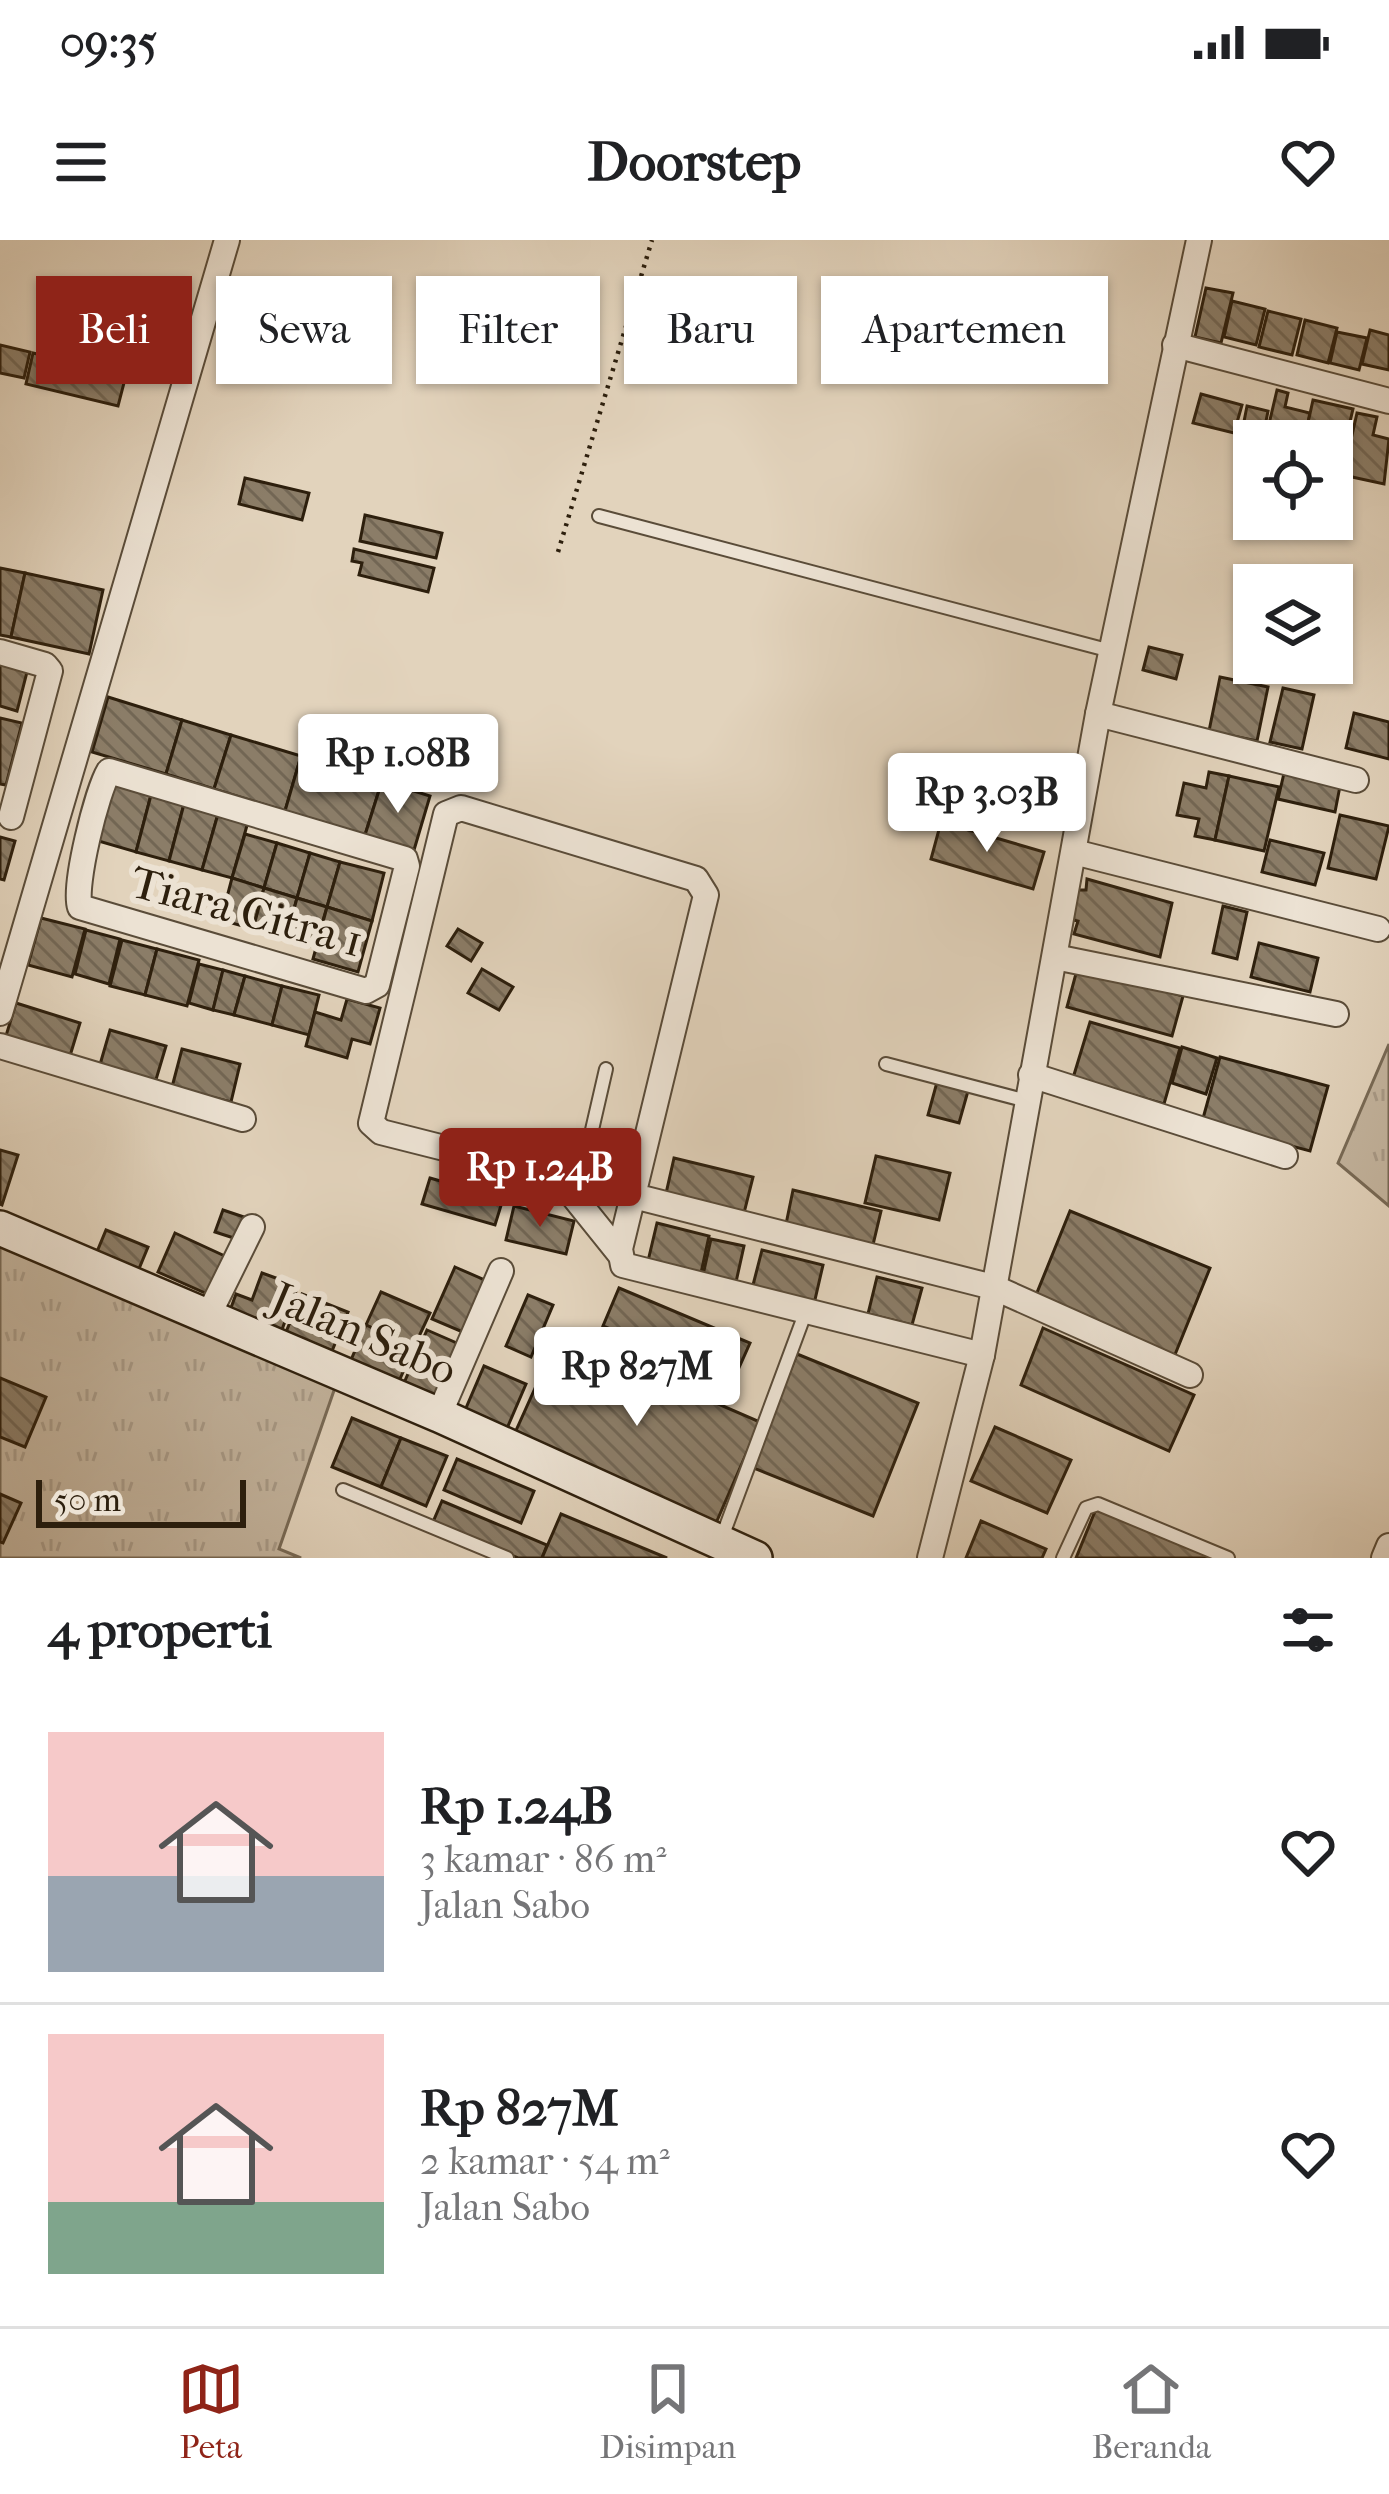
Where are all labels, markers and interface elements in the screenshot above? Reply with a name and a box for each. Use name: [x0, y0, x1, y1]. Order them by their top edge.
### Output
text: 09:35: [60, 16, 157, 69]
icon: menu: [48, 129, 114, 195]
icon: heart: [1275, 129, 1341, 195]
text: Doorstep: [588, 131, 801, 194]
chip: Beli: [36, 276, 192, 384]
chip: Sewa: [216, 276, 392, 384]
chip: Filter: [416, 276, 600, 384]
chip: Baru: [624, 276, 797, 384]
chip: Apartemen: [821, 276, 1108, 384]
map controls: [1233, 420, 1353, 684]
button: locate: [1233, 420, 1353, 540]
button: layers: [1233, 564, 1353, 684]
pin: Rp 1.08B: [274, 714, 522, 816]
text: Rp 1.08B: [325, 730, 471, 776]
pin: Rp 3.03B: [863, 753, 1111, 855]
text: Rp 3.03B: [915, 769, 1059, 815]
street label: Tiara Citra 1: [125, 856, 369, 968]
pin: Rp 1.24B: [416, 1128, 664, 1230]
text: Rp 1.24B: [466, 1144, 614, 1190]
street label: Jalan Sabo: [261, 1270, 465, 1397]
pin: Rp 827M: [526, 1327, 748, 1429]
text: Rp 827M: [561, 1343, 713, 1389]
scale bar: [36, 1474, 246, 1527]
text: 50 m: [54, 1481, 121, 1520]
icon: filters: [1275, 1597, 1341, 1663]
text: 4 properti: [48, 1600, 272, 1660]
text: Rp 1.24B: [420, 1776, 613, 1836]
icon: home: [144, 1780, 288, 1924]
icon: heart: [1275, 1819, 1341, 1885]
text: 3 kamar · 86 m²: [420, 1836, 667, 1882]
text: Jalan Sabo: [420, 1882, 590, 1928]
text: Rp 827M: [420, 2078, 619, 2138]
icon: home: [144, 2082, 288, 2226]
icon: heart: [1275, 2121, 1341, 2187]
text: 2 kamar · 54 m²: [420, 2138, 670, 2184]
text: Jalan Sabo: [420, 2184, 590, 2230]
tab: Peta: [178, 2356, 244, 2467]
tab: Disimpan: [600, 2356, 736, 2467]
tab: Beranda: [1092, 2356, 1211, 2467]

